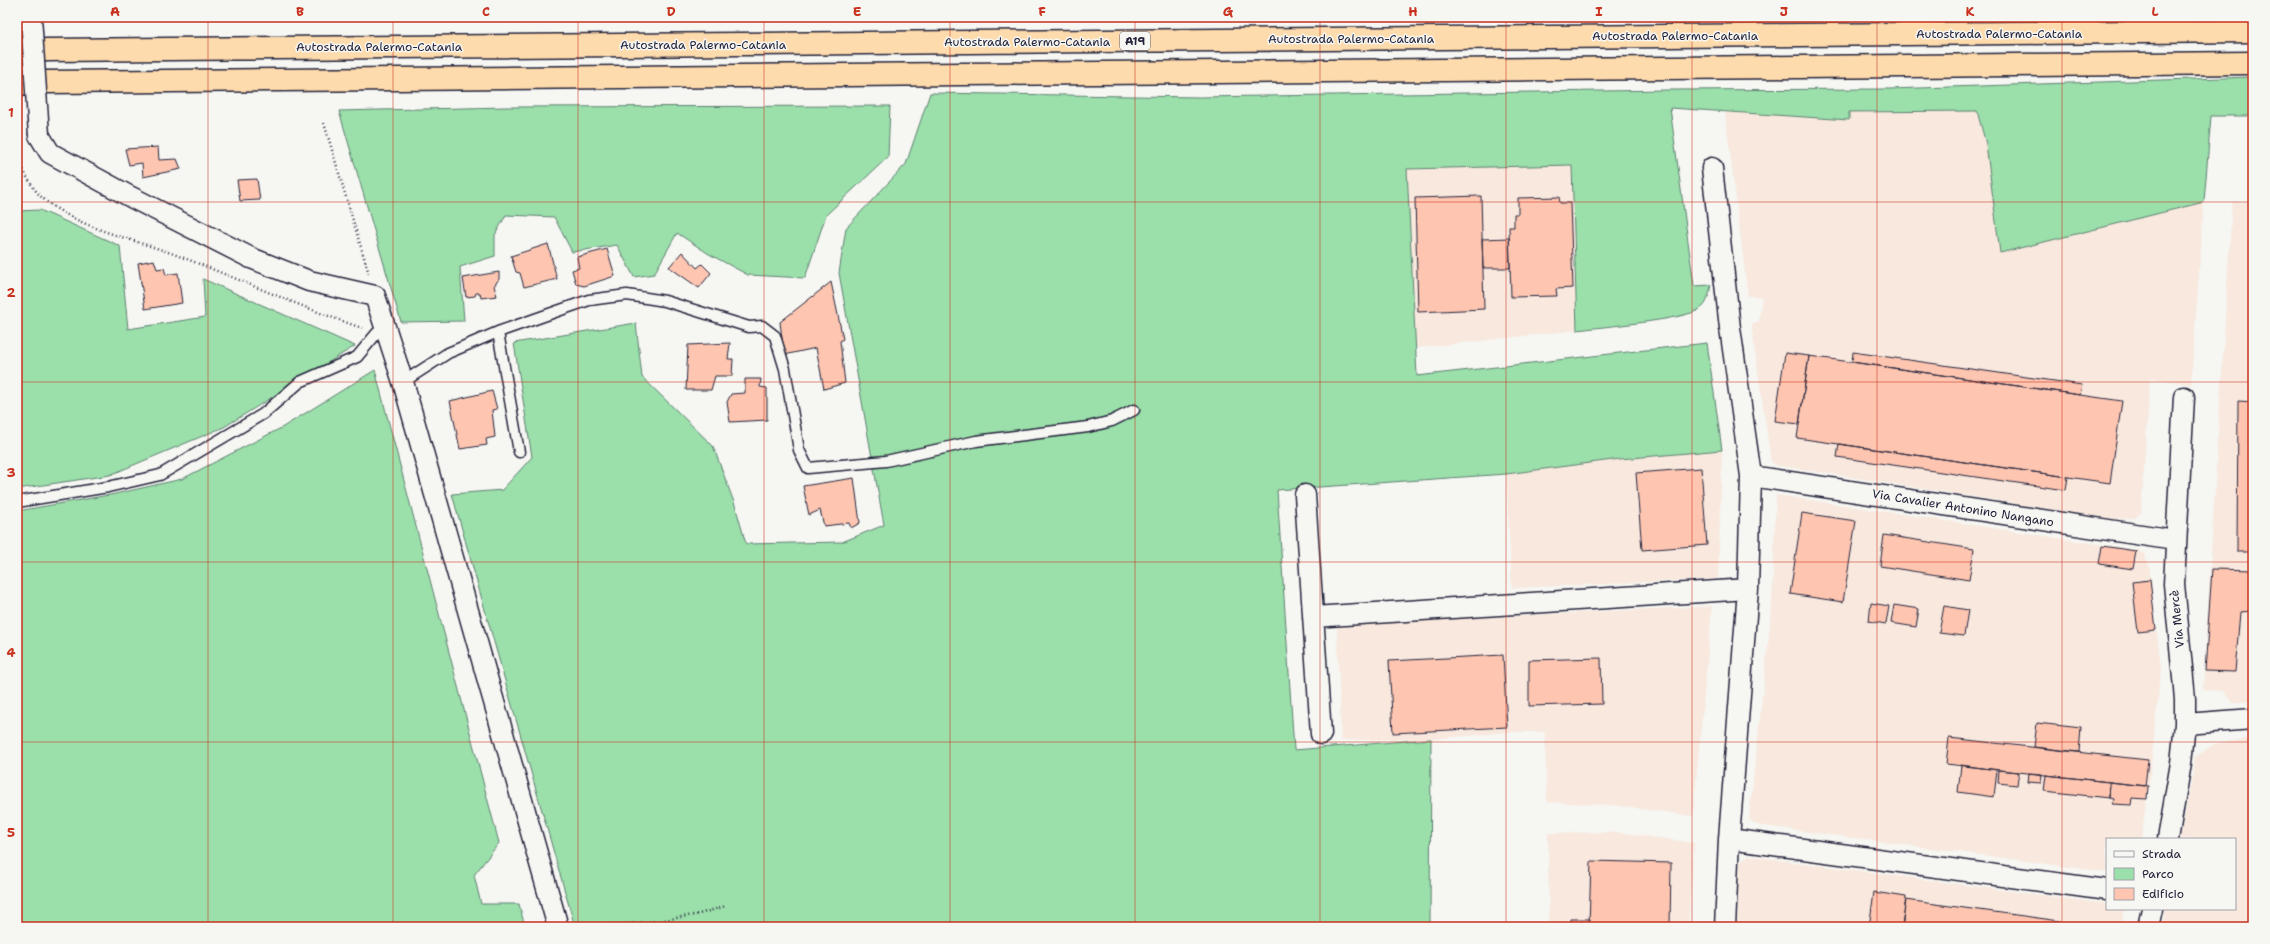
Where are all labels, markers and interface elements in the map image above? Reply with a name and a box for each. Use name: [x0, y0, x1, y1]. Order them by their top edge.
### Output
text: A: [110, 3, 120, 20]
text: B: [296, 3, 304, 20]
text: C: [482, 3, 490, 20]
text: D: [666, 3, 676, 20]
text: E: [853, 3, 862, 20]
text: F: [1038, 3, 1046, 20]
text: G: [1223, 3, 1234, 20]
text: H: [1408, 3, 1418, 20]
text: I: [1595, 3, 1603, 20]
text: J: [1780, 3, 1788, 20]
text: K: [1966, 3, 1975, 20]
text: L: [2151, 3, 2159, 20]
street label: Autostrada Palermo-Catania: [1916, 26, 2083, 42]
street label: Autostrada Palermo-Catania: [1592, 28, 1759, 44]
street label: Autostrada Palermo-Catania: [1268, 31, 1435, 47]
road number: A19: [1120, 32, 1150, 50]
street label: Autostrada Palermo-Catania: [944, 34, 1111, 50]
street label: Autostrada Palermo-Catania: [620, 37, 787, 53]
street label: Autostrada Palermo-Catania: [296, 39, 463, 55]
text: 1: [8, 104, 14, 121]
text: 2: [6, 284, 16, 301]
text: 3: [6, 464, 16, 481]
street label: Via Cavalier Antonino Nangano: [1871, 486, 2055, 530]
street label: Via Mercè: [2166, 589, 2188, 649]
text: 4: [6, 644, 16, 661]
text: 5: [7, 824, 15, 841]
legend: [2106, 838, 2236, 910]
text: Strada: [2142, 846, 2182, 862]
text: Parco: [2142, 866, 2174, 882]
text: Edificio: [2142, 886, 2184, 902]

